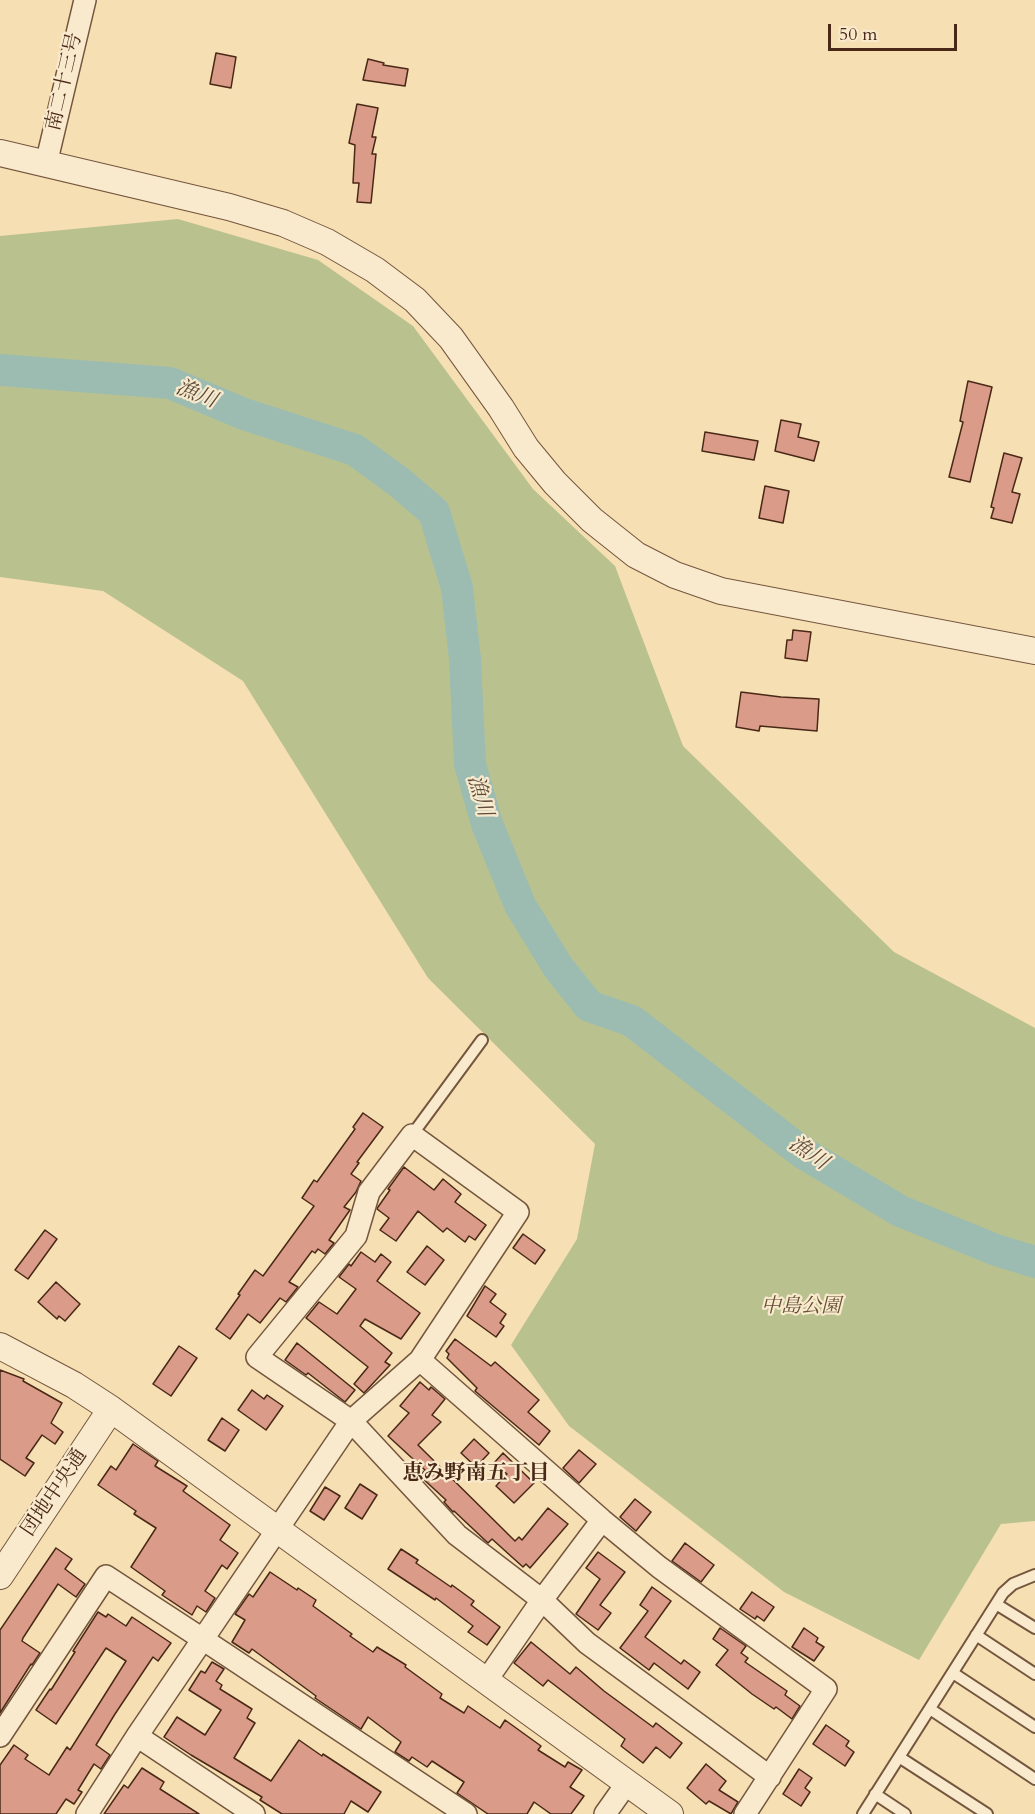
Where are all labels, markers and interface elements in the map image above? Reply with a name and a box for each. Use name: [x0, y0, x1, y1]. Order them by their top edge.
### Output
scale bar: [831, 12, 960, 50]
text: 50 m: [839, 22, 878, 47]
street label: 南二十三号: [42, 31, 88, 133]
water label: 漁川: [172, 375, 220, 415]
water label: 漁川: [461, 772, 497, 820]
water label: 漁川: [784, 1132, 832, 1176]
park label: 中島公園: [761, 1295, 841, 1319]
street label: 団地中央通: [17, 1445, 93, 1541]
district label: 恵み野南五丁目: [403, 1461, 549, 1487]

